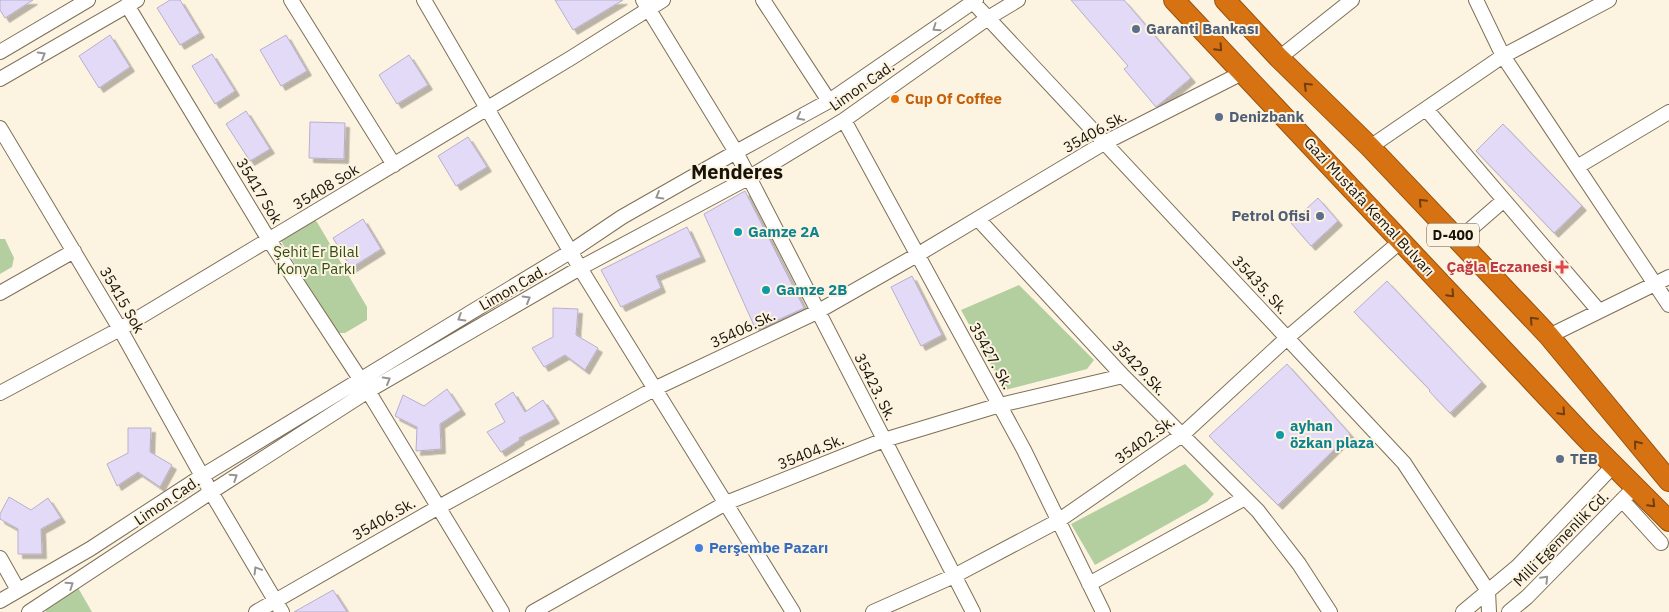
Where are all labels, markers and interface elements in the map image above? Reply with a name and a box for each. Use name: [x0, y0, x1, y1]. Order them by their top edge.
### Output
place label: Garanti Bankası: [1146, 19, 1259, 38]
one-way arrow: [932, 22, 942, 31]
marker: Garanti Bankası: [1130, 23, 1142, 35]
one-way arrow: [1213, 43, 1222, 52]
one-way arrow: [37, 51, 46, 61]
street label: Limon Cad.: [826, 56, 898, 115]
one-way arrow: [1304, 83, 1313, 92]
place label: Cup Of Coffee: [905, 89, 1002, 108]
marker: Cup Of Coffee: [889, 93, 901, 105]
street label: 35406.Sk.: [1060, 106, 1130, 157]
place label: Denizbank: [1229, 107, 1304, 126]
one-way arrow: [797, 111, 806, 121]
marker: Denizbank: [1213, 111, 1225, 123]
street label: Gazi Mustafa Kemal Bulvarı: [1300, 133, 1439, 280]
street label: 35417 Sok: [232, 154, 287, 227]
district label: Menderes: [691, 158, 783, 185]
street label: 35408 Sok: [289, 159, 362, 214]
one-way arrow: [655, 190, 664, 200]
one-way arrow: [1419, 198, 1428, 207]
place label: Petrol Ofisi: [1231, 206, 1310, 225]
marker: Petrol Ofisi: [1314, 210, 1326, 222]
place label: Gamze 2A: [748, 222, 820, 241]
road number: D-400: [1427, 224, 1479, 246]
marker: Gamze 2A: [732, 226, 744, 238]
park label: Şehit Er Bilal Konya Parkı: [273, 242, 359, 278]
street label: 35435. Sk.: [1228, 251, 1292, 318]
place label: Çağla Eczanesi: [1446, 257, 1552, 276]
street label: Limon Cad.: [476, 261, 550, 315]
marker: Çağla Eczanesi: [1556, 261, 1568, 273]
street label: 35415 Sok: [96, 263, 149, 336]
place label: Gamze 2B: [776, 280, 847, 299]
marker: Gamze 2B: [760, 284, 772, 296]
one-way arrow: [1445, 288, 1454, 297]
one-way arrow: [522, 295, 531, 305]
street label: 35406.Sk.: [707, 305, 778, 352]
one-way arrow: [457, 312, 466, 321]
one-way arrow: [1530, 316, 1539, 325]
street label: 35427. Sk.: [965, 319, 1018, 392]
street label: 35429.Sk.: [1108, 336, 1170, 399]
street label: 35423. Sk.: [850, 350, 901, 424]
one-way arrow: [381, 377, 390, 387]
one-way arrow: [1556, 406, 1565, 415]
street label: 35402.Sk.: [1111, 411, 1179, 468]
place label: ayhan özkan plaza: [1290, 416, 1375, 452]
marker: ayhan özkan plaza: [1274, 429, 1286, 441]
street label: 35404.Sk.: [775, 430, 847, 473]
one-way arrow: [1634, 441, 1643, 450]
place label: TEB: [1570, 449, 1598, 468]
marker: TEB: [1554, 453, 1566, 465]
street label: Limon Cad.: [130, 472, 203, 529]
one-way arrow: [229, 473, 238, 483]
street label: Milli Egemenlik Cd.: [1509, 487, 1612, 590]
street label: 35406.Sk.: [349, 493, 419, 544]
one-way arrow: [1646, 498, 1655, 507]
place label: Perşembe Pazarı: [709, 538, 828, 557]
marker: Perşembe Pazarı: [693, 542, 705, 554]
one-way arrow: [253, 567, 263, 576]
one-way arrow: [1539, 576, 1548, 585]
one-way arrow: [64, 582, 73, 592]

